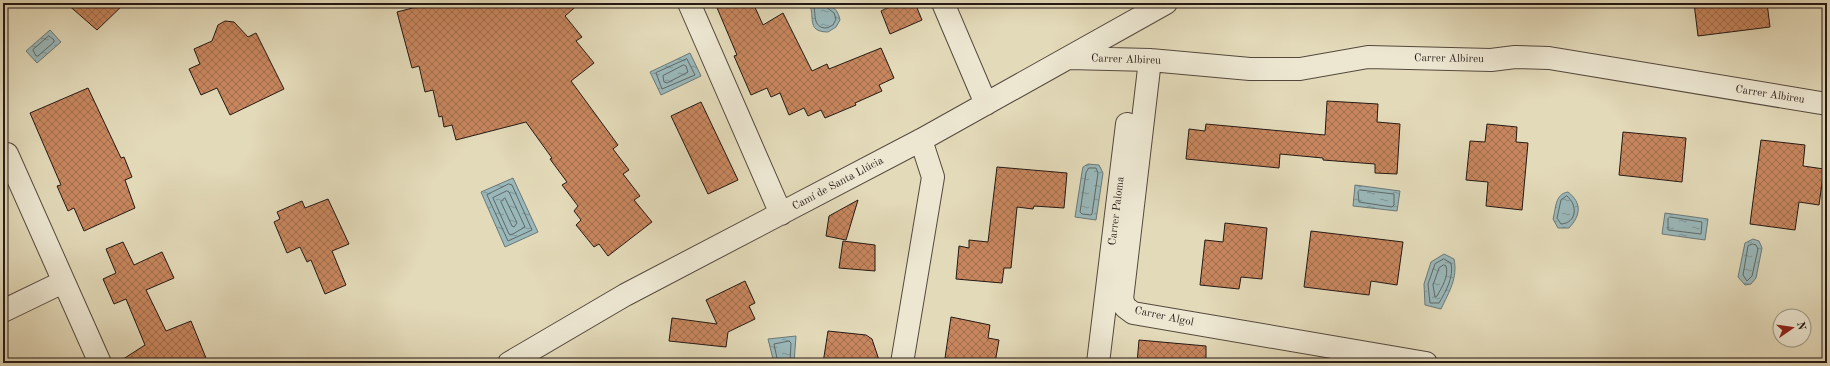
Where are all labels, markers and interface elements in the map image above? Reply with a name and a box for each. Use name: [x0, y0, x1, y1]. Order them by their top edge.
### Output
street label: Carrer Albireu: [1091, 53, 1161, 67]
street label: Carrer Albireu: [1414, 53, 1484, 65]
street label: Carrer Albireu: [1735, 84, 1805, 106]
street label: Camí de Santa Llúcia: [791, 155, 886, 213]
street label: Carrer Paloma: [1107, 175, 1127, 246]
street label: Carrer Algol: [1133, 305, 1195, 329]
north arrow: [1772, 308, 1812, 348]
text: N: [1794, 321, 1807, 332]

